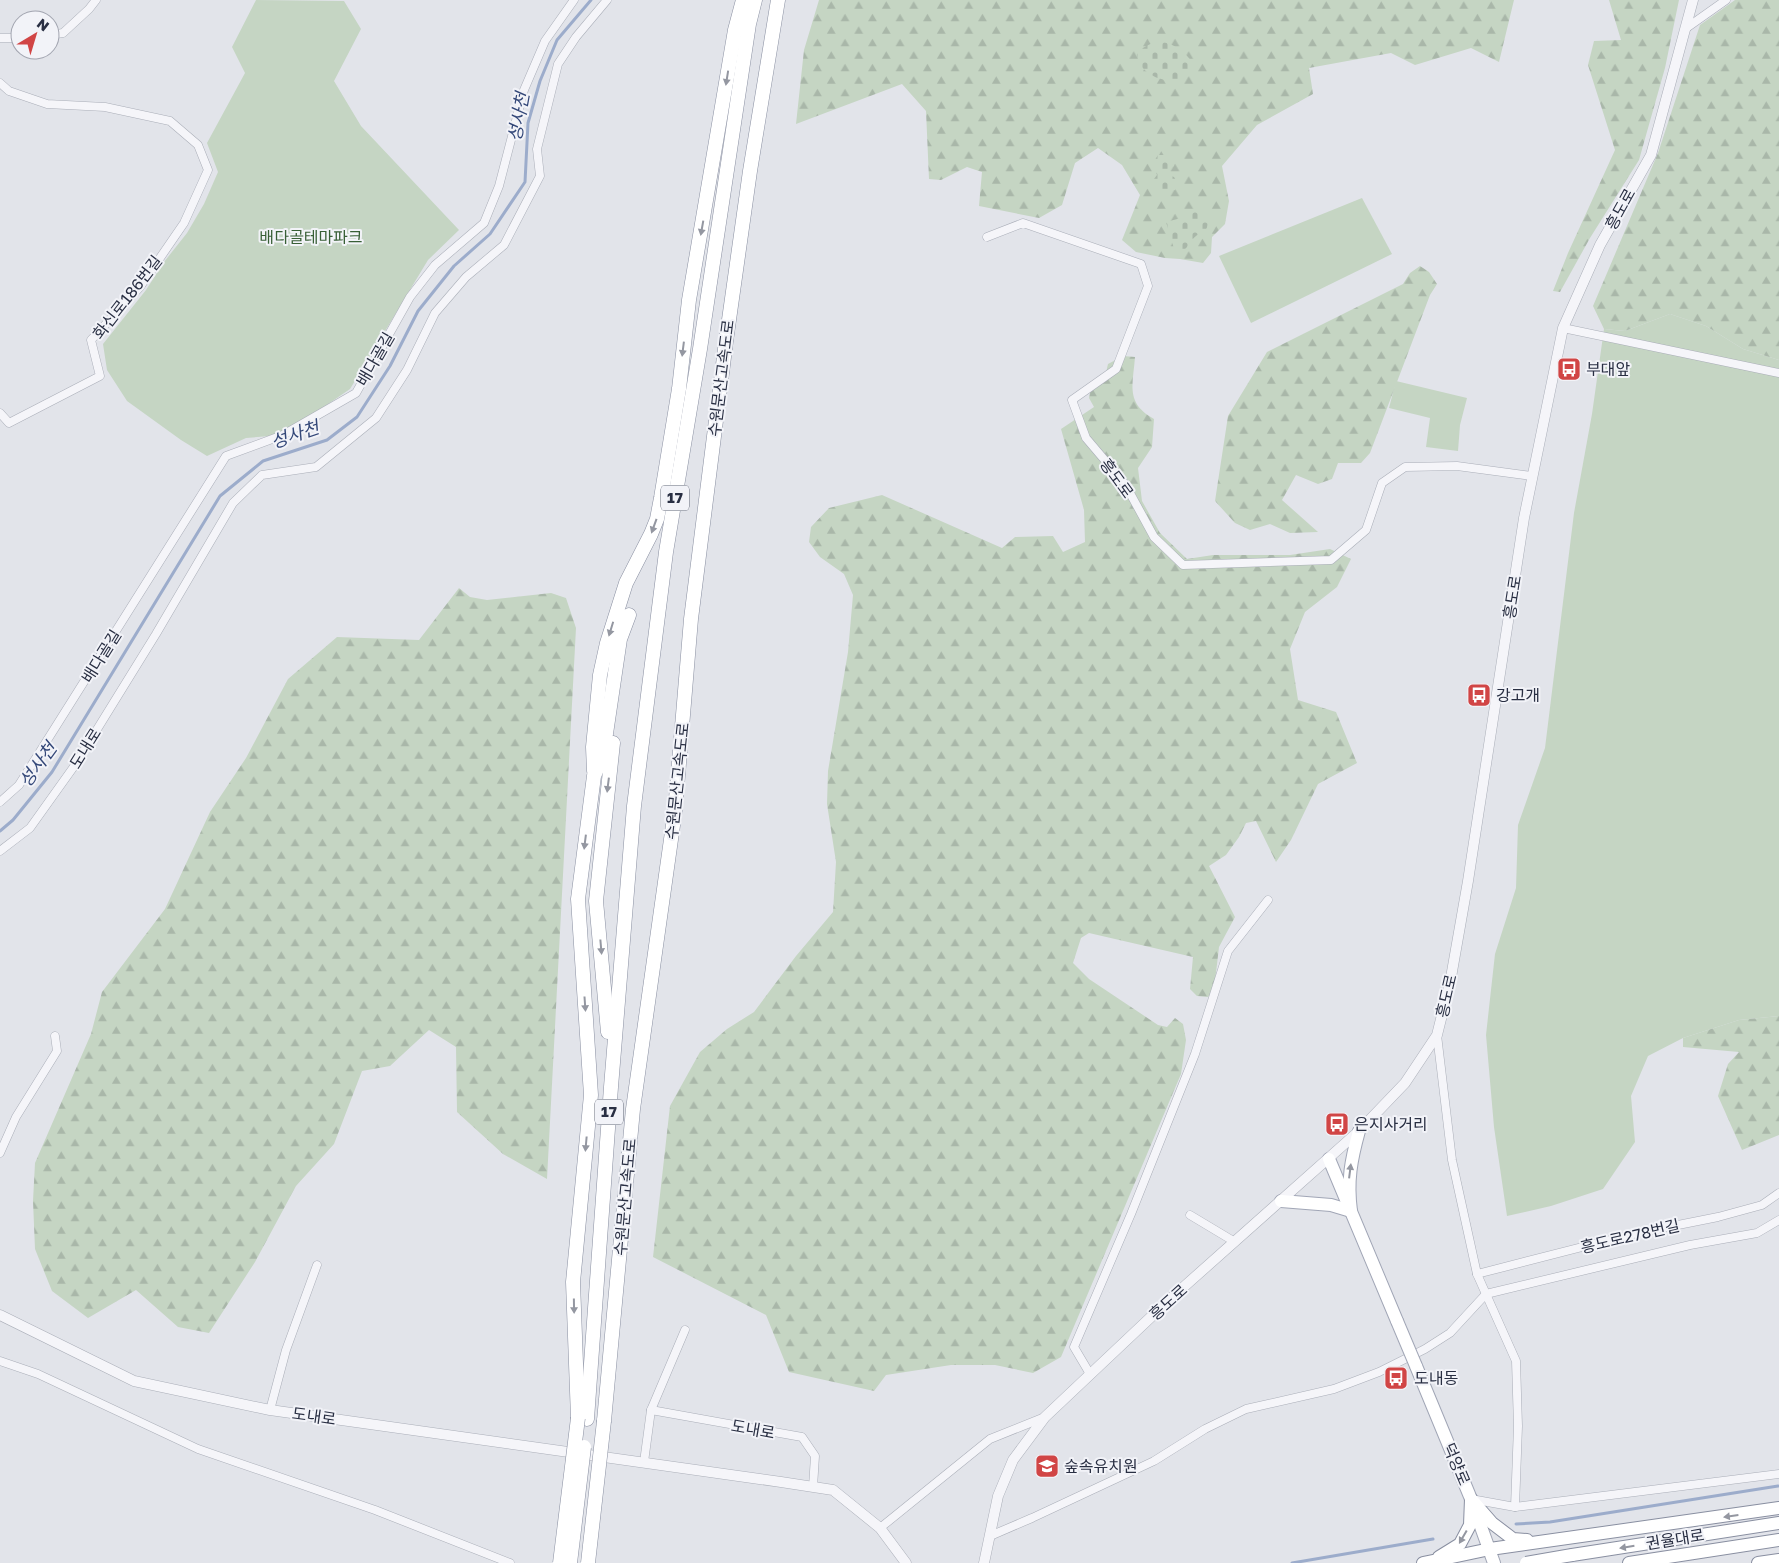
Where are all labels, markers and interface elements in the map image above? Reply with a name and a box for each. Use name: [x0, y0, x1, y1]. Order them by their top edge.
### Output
north arrow: [10, 10, 60, 60]
text: N: [34, 14, 53, 34]
one-way arrow: [723, 71, 731, 87]
water label: 성사천: [503, 88, 534, 143]
street label: 흥도로: [1601, 185, 1640, 233]
one-way arrow: [697, 220, 705, 236]
park label: 배다골테마파크: [259, 227, 363, 247]
street label: 화신로186번길: [88, 251, 166, 343]
street label: 수원문산고속도로: [704, 318, 738, 438]
street label: 배다골길: [352, 328, 398, 390]
one-way arrow: [679, 341, 687, 357]
bus stop icon: 부대앞: [1556, 356, 1582, 382]
place label: 부대앞: [1586, 359, 1630, 379]
water label: 성사천: [268, 415, 324, 453]
street label: 흥도로: [1096, 454, 1138, 502]
road number: 17: [661, 486, 689, 510]
one-way arrow: [650, 519, 658, 534]
street label: 흥도로: [1499, 573, 1525, 620]
one-way arrow: [607, 622, 615, 637]
street label: 배다골길: [77, 626, 125, 686]
bus stop icon: 강고개: [1466, 682, 1492, 708]
place label: 강고개: [1496, 685, 1540, 705]
street label: 수원문산고속도로: [661, 721, 693, 841]
street label: 도내로: [65, 724, 105, 772]
water label: 성사천: [14, 736, 62, 791]
one-way arrow: [604, 778, 612, 794]
one-way arrow: [581, 834, 589, 850]
one-way arrow: [597, 939, 605, 955]
street label: 흥도로: [1431, 972, 1461, 1020]
one-way arrow: [581, 996, 589, 1012]
road number: 17: [595, 1100, 623, 1124]
bus stop icon: 은지사거리: [1324, 1111, 1350, 1137]
place label: 은지사거리: [1354, 1114, 1428, 1134]
one-way arrow: [582, 1136, 590, 1152]
street label: 수원문산고속도로: [610, 1137, 640, 1257]
one-way arrow: [1346, 1163, 1354, 1179]
street label: 흥도로278번길: [1578, 1215, 1682, 1257]
street label: 흥도로: [1145, 1280, 1191, 1324]
one-way arrow: [570, 1298, 578, 1314]
bus stop icon: 도내동: [1383, 1365, 1409, 1391]
place label: 도내동: [1414, 1368, 1458, 1388]
street label: 도내로: [291, 1403, 338, 1429]
street label: 도내로: [730, 1415, 777, 1443]
street label: 덕양로: [1439, 1440, 1475, 1488]
school or university icon: 숲속유치원: [1034, 1453, 1060, 1479]
place label: 숲속유치원: [1064, 1456, 1138, 1476]
one-way arrow: [1722, 1512, 1738, 1520]
street label: 권율대로: [1644, 1524, 1706, 1553]
one-way arrow: [1459, 1530, 1468, 1543]
one-way arrow: [1619, 1543, 1635, 1551]

